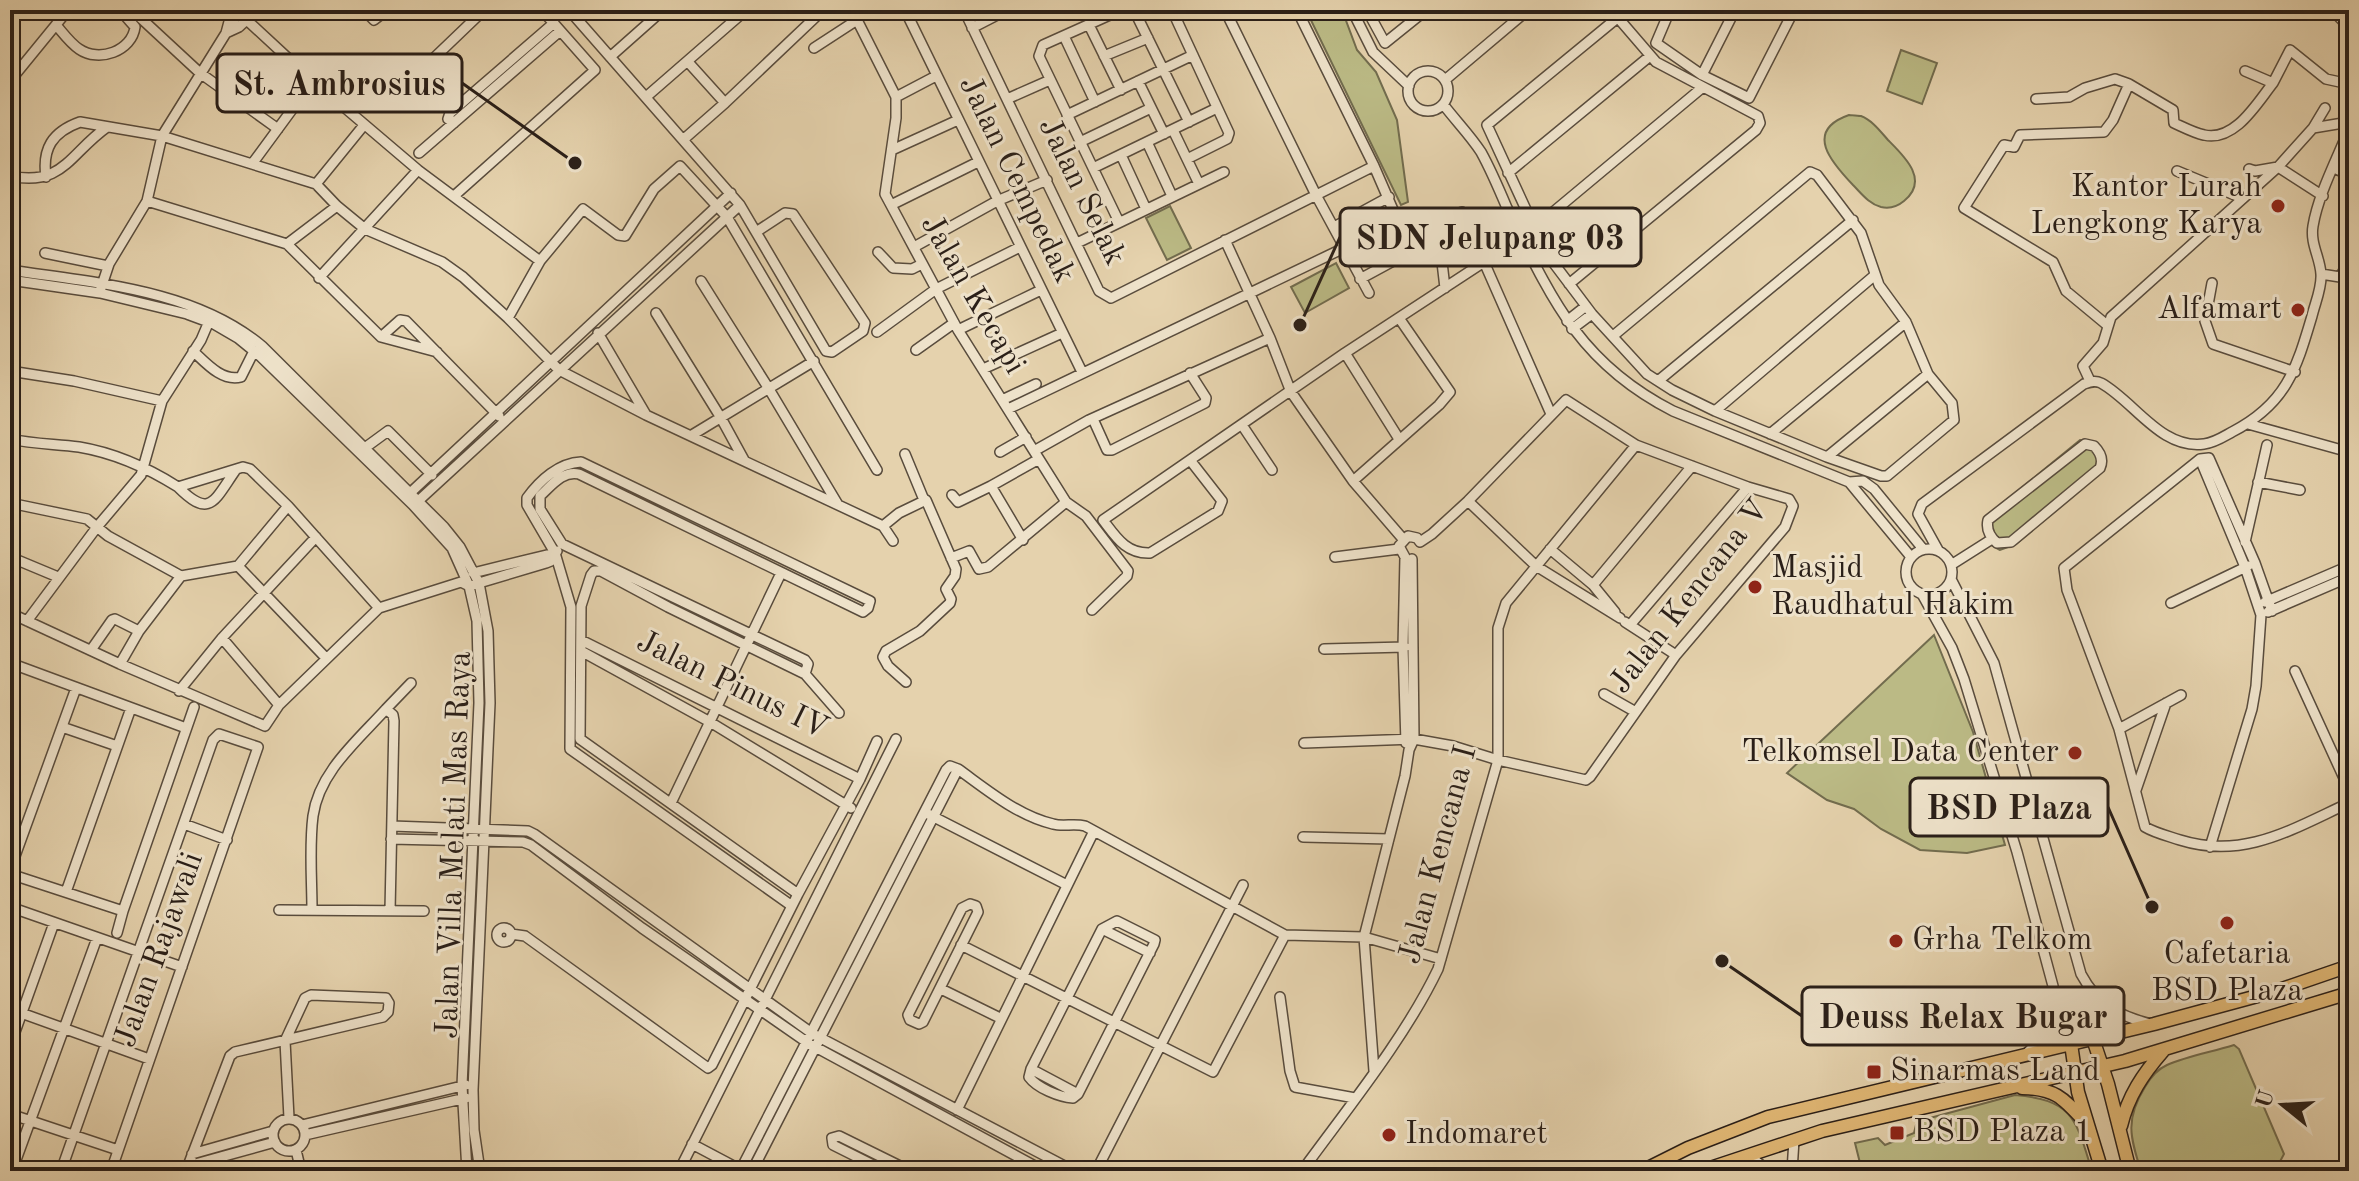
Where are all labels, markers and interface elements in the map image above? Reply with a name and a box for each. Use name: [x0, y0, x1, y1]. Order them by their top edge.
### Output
callout: St. Ambrosius: [217, 54, 462, 112]
text: St. Ambrosius: [232, 69, 446, 103]
street label: Jalan Cempedak: [952, 72, 1080, 288]
street label: Jalan Selak: [1032, 113, 1130, 271]
place label: Kantor Lurah Lengkong Karya: [2030, 172, 2262, 241]
marker: Kantor Lurah Lengkong Karya: [2269, 197, 2287, 215]
callout: SDN Jelupang 03: [1340, 208, 1641, 266]
street label: Jalan Kecapi: [914, 210, 1030, 380]
text: SDN Jelupang 03: [1355, 223, 1625, 257]
place label: Alfamart: [2157, 294, 2282, 326]
marker: Alfamart: [2289, 301, 2307, 319]
street label: Jalan Kencana V: [1605, 494, 1775, 700]
place label: Masjid Raudhatul Hakim: [1771, 553, 2014, 622]
marker: Masjid Raudhatul Hakim: [1746, 578, 1764, 596]
street label: Jalan Pinus IV: [631, 626, 833, 746]
street label: Jalan Villa Melati Mas Raya: [432, 650, 478, 1039]
place label: Telkomsel Data Center: [1742, 737, 2059, 769]
street label: Jalan Kencana I: [1395, 742, 1483, 968]
marker: Telkomsel Data Center: [2066, 744, 2084, 762]
callout: BSD Plaza: [1910, 778, 2108, 836]
text: BSD Plaza: [1926, 793, 2092, 827]
street label: Jalan Rajawali: [110, 848, 210, 1052]
marker: Cafetaria BSD Plaza: [2218, 914, 2236, 932]
place label: Grha Telkom: [1912, 925, 2092, 957]
marker: Grha Telkom: [1887, 932, 1905, 950]
place label: Cafetaria BSD Plaza: [2151, 939, 2303, 1008]
callout: Deuss Relax Bugar: [1802, 987, 2124, 1045]
text: Deuss Relax Bugar: [1818, 1002, 2108, 1036]
place label: Sinarmas Land: [1890, 1056, 2100, 1088]
marker: Sinarmas Land: [1865, 1063, 1883, 1081]
north arrow: [2243, 1065, 2323, 1145]
text: U: [2253, 1088, 2279, 1111]
place label: BSD Plaza 1: [1913, 1117, 2092, 1149]
place label: Indomaret: [1405, 1119, 1548, 1151]
marker: BSD Plaza 1: [1888, 1124, 1906, 1142]
marker: Indomaret: [1380, 1126, 1398, 1144]

